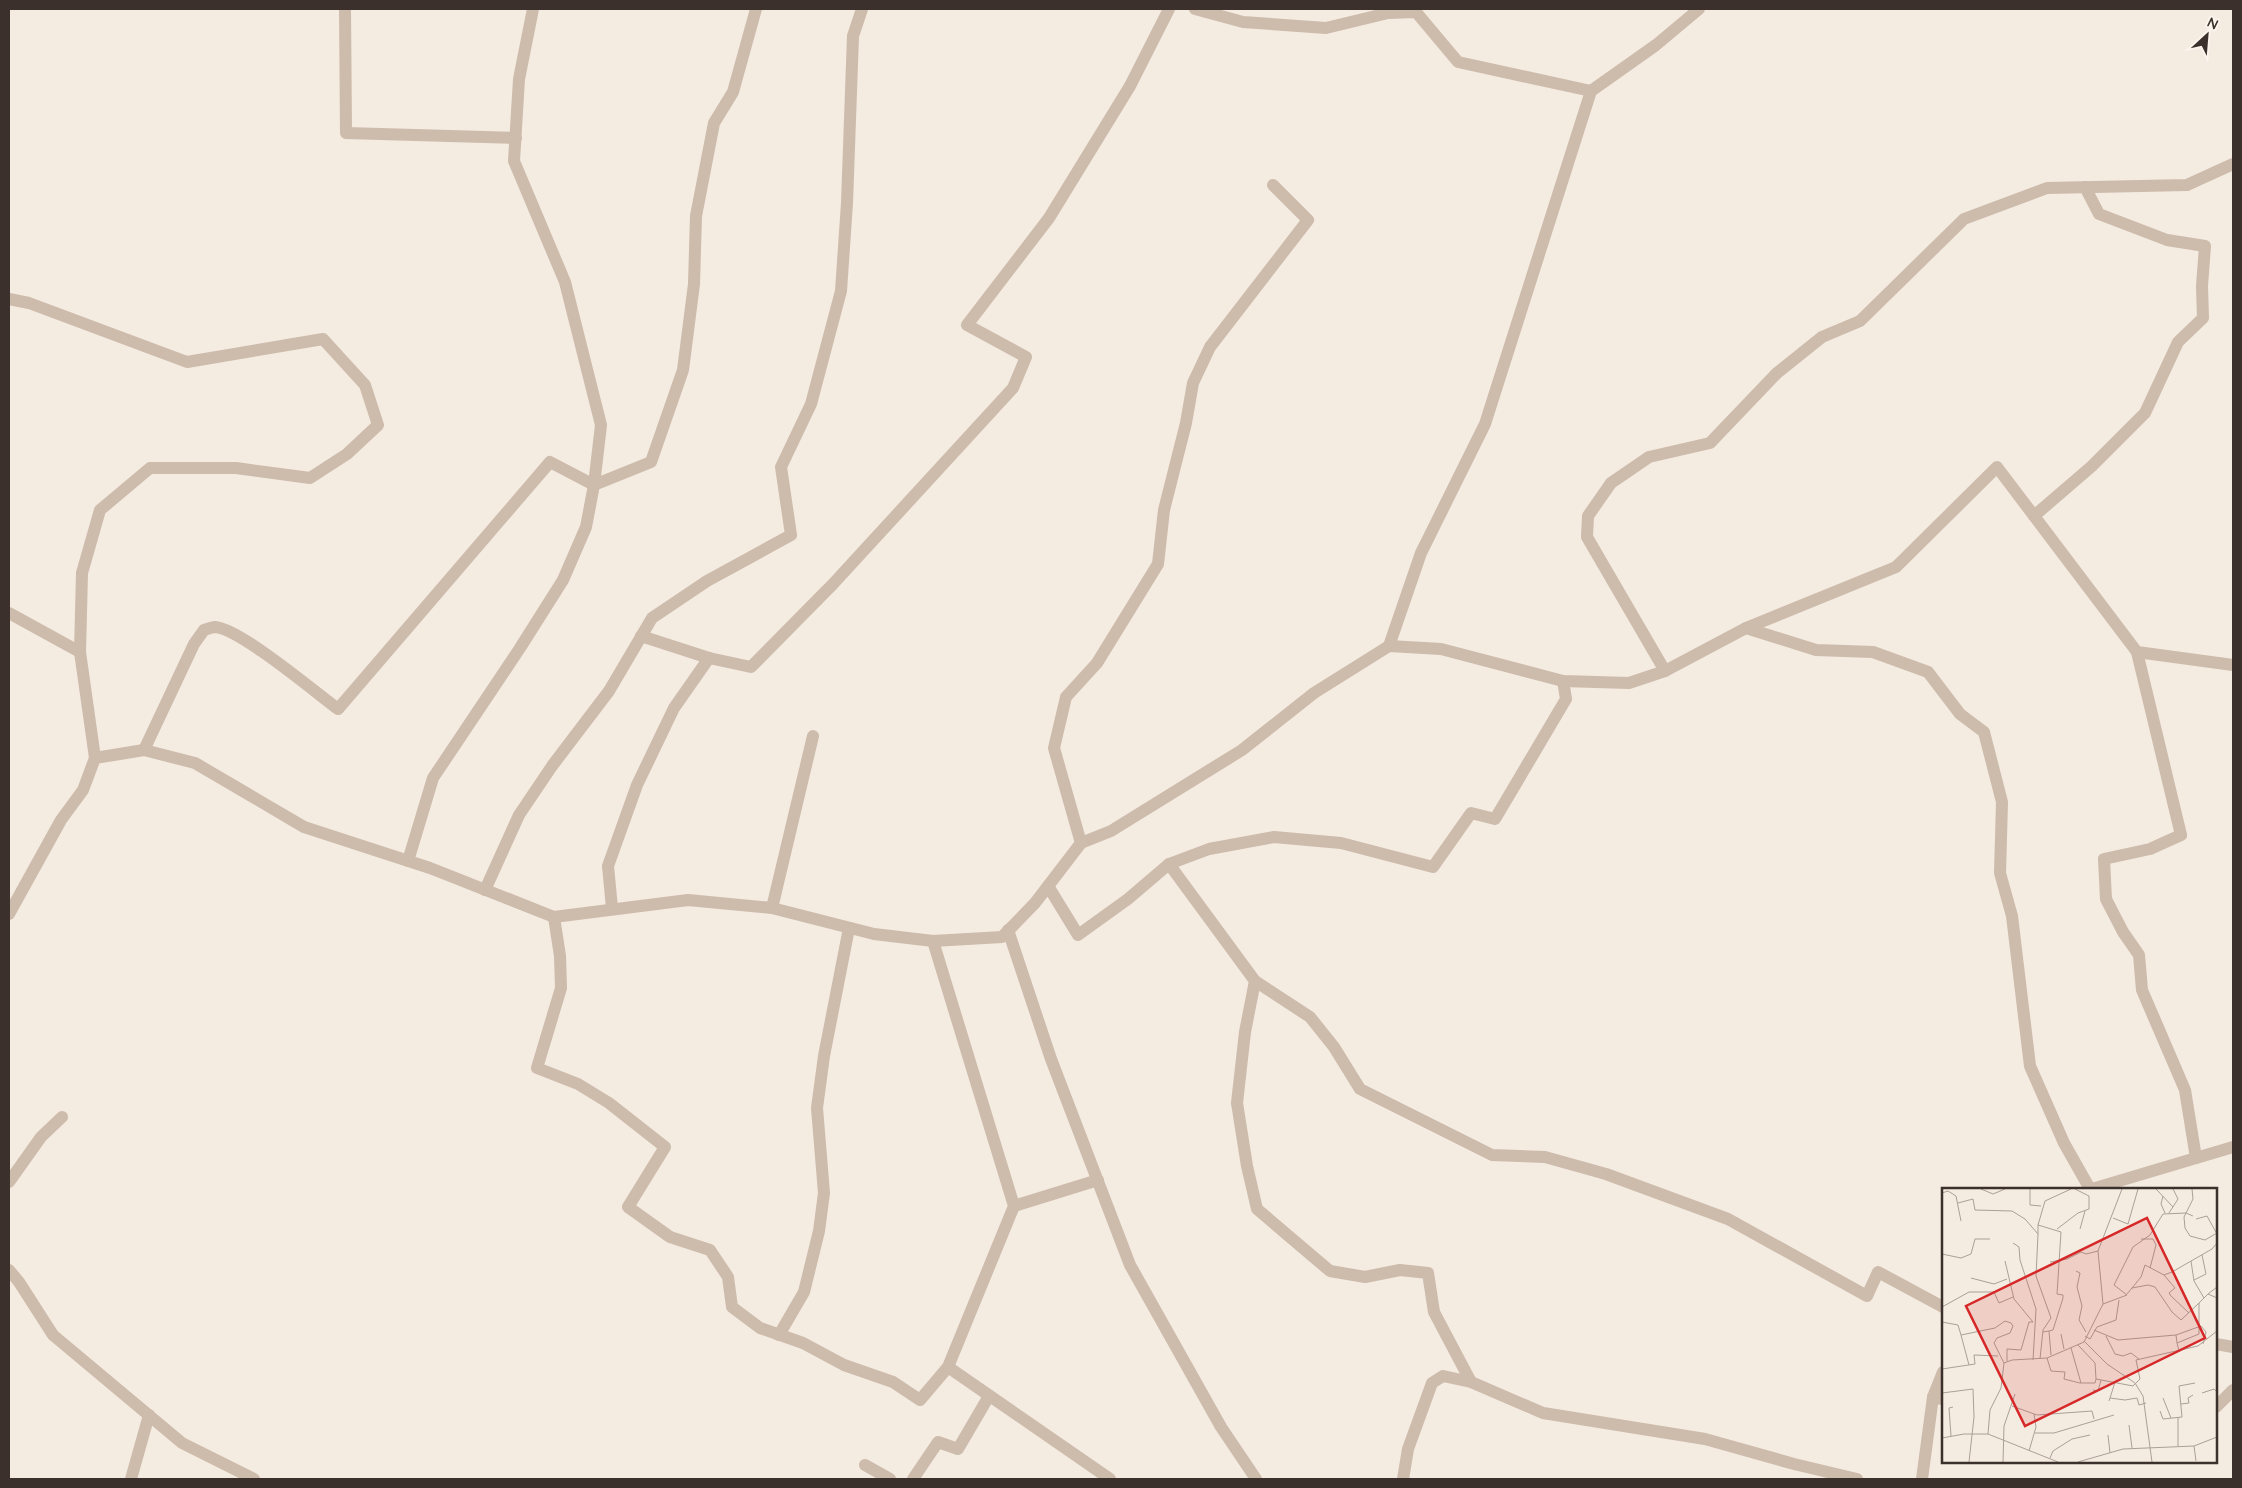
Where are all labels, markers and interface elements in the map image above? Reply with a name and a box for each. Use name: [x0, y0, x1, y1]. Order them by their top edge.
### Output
north arrow: [2182, 10, 2232, 60]
text: N: [2204, 13, 2221, 34]
inset map: [1942, 1188, 2217, 1463]

